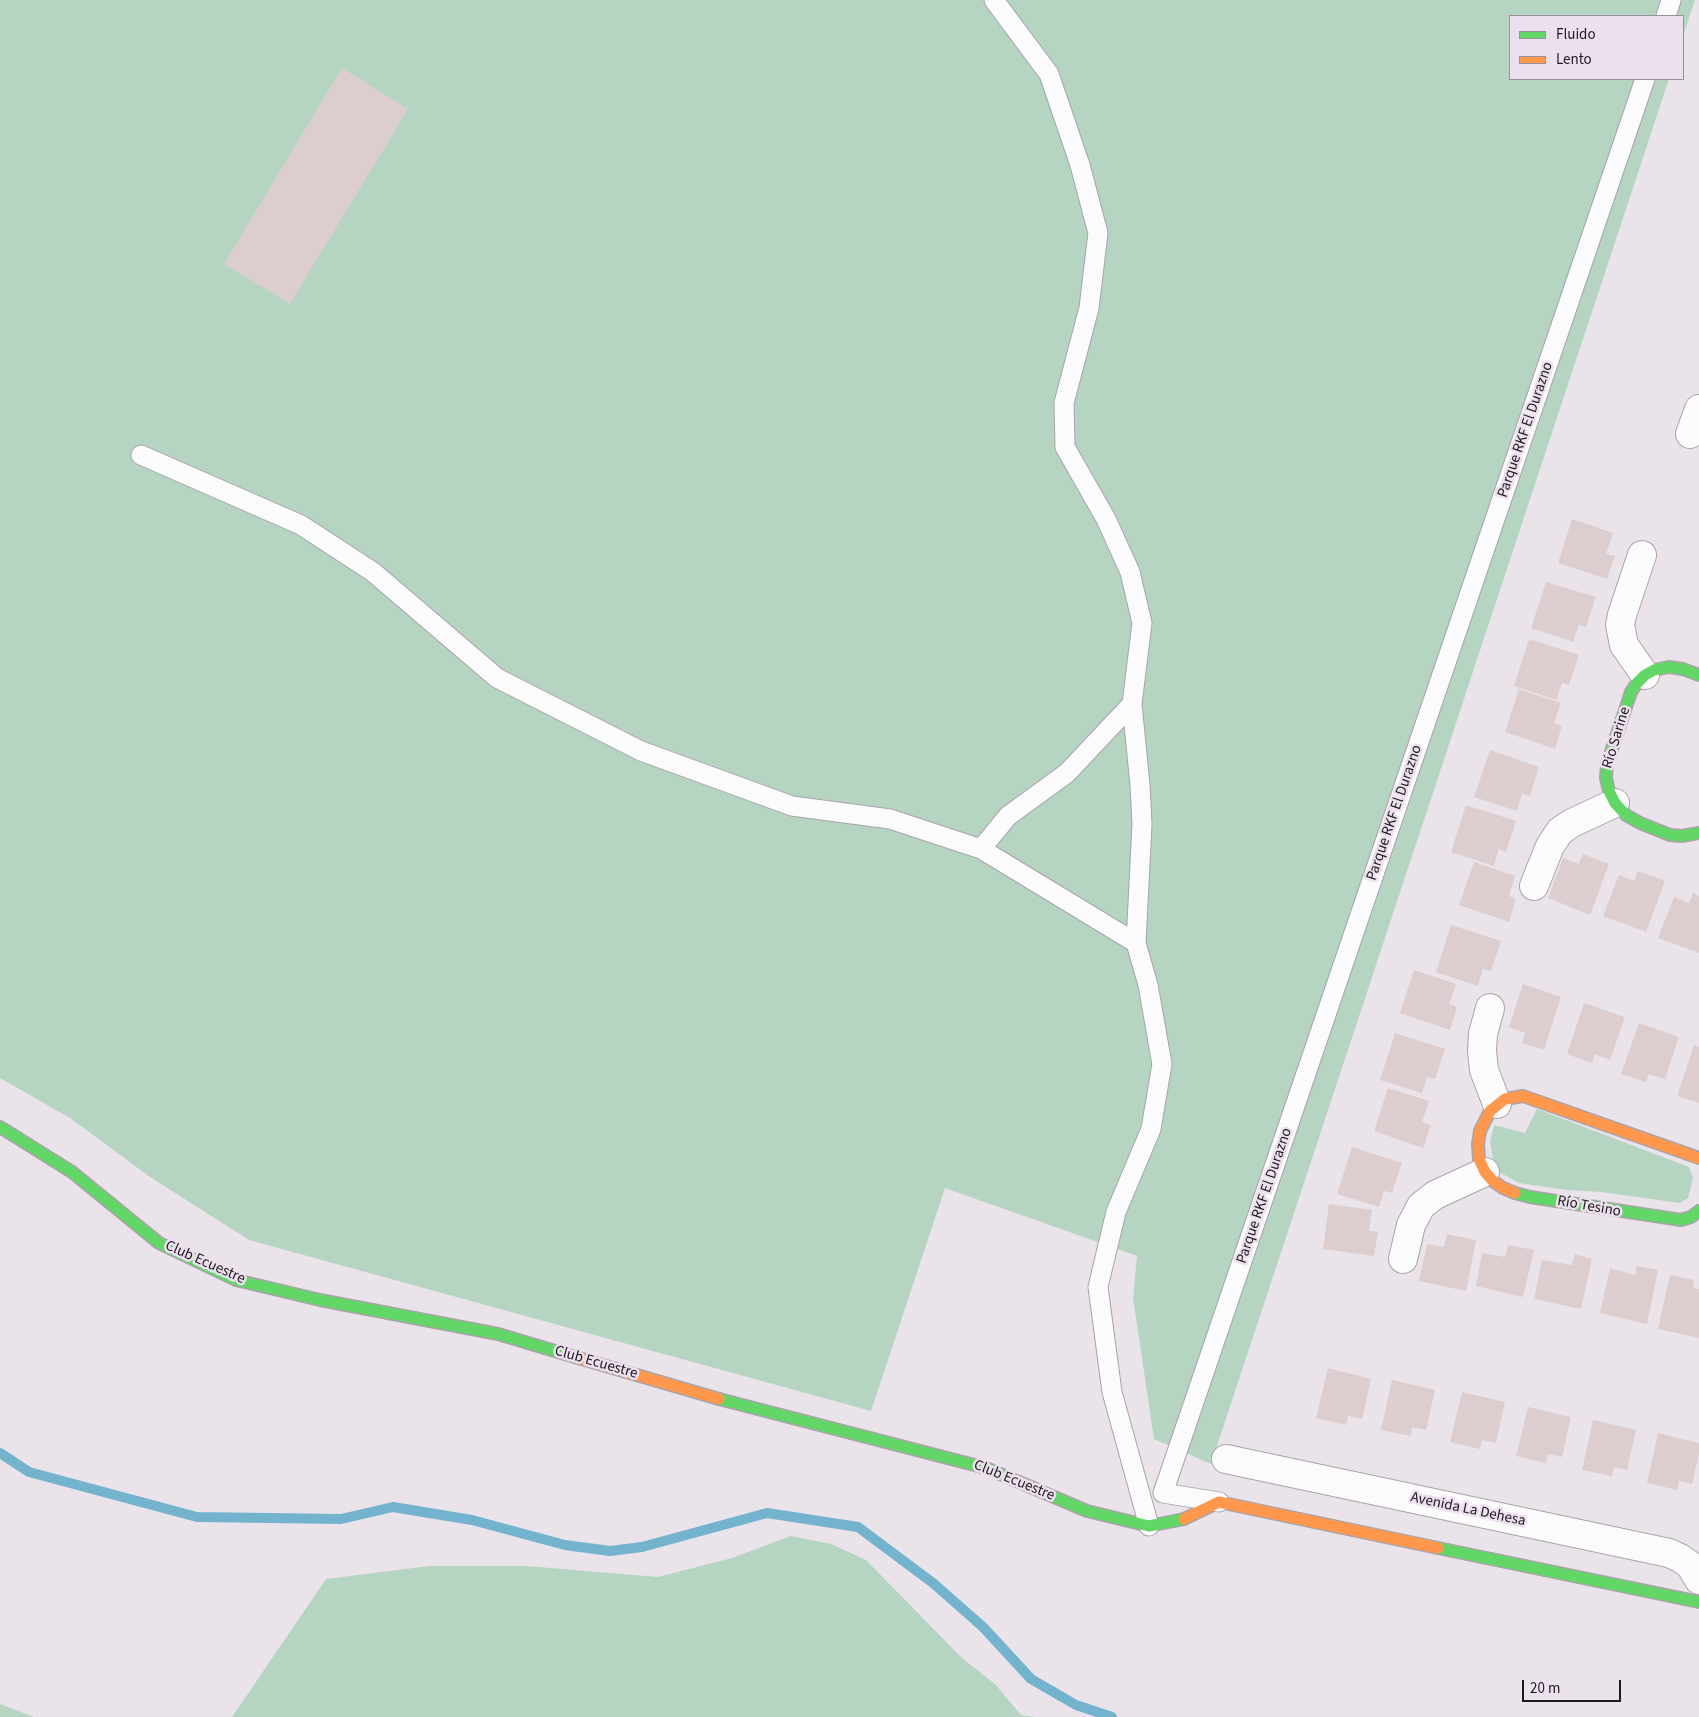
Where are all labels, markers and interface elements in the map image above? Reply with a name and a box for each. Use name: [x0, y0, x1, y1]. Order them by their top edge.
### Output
legend: [1509, 15, 1684, 80]
text: Fluido: [1556, 24, 1596, 45]
text: Lento: [1556, 49, 1592, 70]
street label: Parque RKF El Durazno: [1494, 360, 1558, 500]
street label: Río Sarine: [1599, 705, 1635, 771]
street label: Parque RKF El Durazno: [1363, 743, 1427, 883]
street label: Parque RKF El Durazno: [1233, 1126, 1297, 1266]
street label: Río Tesino: [1556, 1193, 1622, 1221]
street label: Club Ecuestre: [162, 1237, 248, 1289]
street label: Club Ecuestre: [552, 1343, 640, 1383]
street label: Club Ecuestre: [971, 1457, 1057, 1505]
street label: Avenida La Dehesa: [1409, 1489, 1527, 1531]
scale bar: [1524, 1670, 1623, 1702]
text: 20 m: [1530, 1678, 1560, 1699]

